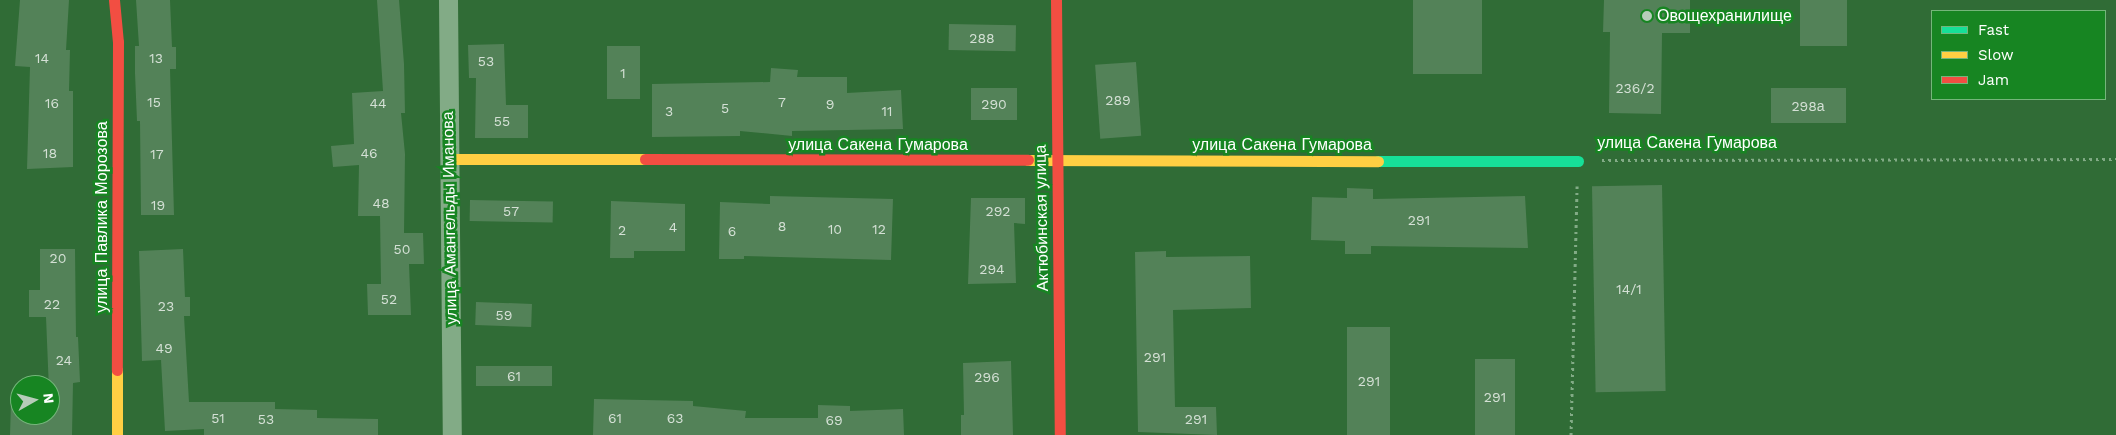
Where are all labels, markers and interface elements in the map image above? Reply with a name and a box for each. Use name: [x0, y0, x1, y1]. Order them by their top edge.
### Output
place label: Овощехранилище: [1657, 6, 1792, 26]
marker: Овощехранилище: [1641, 10, 1653, 22]
legend: [1931, 10, 2106, 100]
text: Fast: [1978, 21, 2009, 39]
house number: 288: [969, 30, 995, 46]
text: Slow: [1978, 46, 2014, 64]
house number: 14: [35, 50, 49, 66]
house number: 13: [149, 50, 163, 66]
house number: 53: [478, 53, 494, 69]
house number: 1: [620, 65, 626, 81]
text: Jam: [1978, 71, 2009, 89]
house number: 236/2: [1615, 80, 1655, 96]
house number: 289: [1105, 92, 1131, 108]
house number: 15: [147, 94, 161, 110]
house number: 7: [778, 94, 786, 110]
house number: 16: [45, 95, 59, 111]
house number: 44: [369, 95, 387, 111]
house number: 9: [826, 96, 834, 112]
house number: 290: [981, 96, 1007, 112]
house number: 298а: [1791, 98, 1825, 114]
house number: 5: [721, 100, 729, 116]
house number: 3: [665, 103, 673, 119]
house number: 11: [882, 103, 892, 119]
street label: улица Амангельды Иманова: [439, 111, 461, 325]
house number: 55: [494, 113, 510, 129]
street label: улица Павлика Морозова: [92, 121, 112, 313]
street label: улица Сакена Гумарова: [1597, 133, 1777, 153]
street label: улица Сакена Гумарова: [788, 135, 968, 155]
street label: улица Сакена Гумарова: [1192, 135, 1372, 155]
house number: 18: [43, 145, 57, 161]
house number: 46: [360, 145, 378, 161]
street label: Актюбинская улица: [1031, 145, 1053, 291]
house number: 17: [150, 146, 164, 162]
house number: 48: [372, 195, 390, 211]
house number: 19: [151, 197, 165, 213]
house number: 57: [503, 203, 519, 219]
house number: 292: [986, 203, 1010, 219]
house number: 291: [1408, 212, 1430, 228]
house number: 8: [778, 218, 786, 234]
house number: 4: [669, 219, 677, 235]
house number: 10: [828, 221, 842, 237]
house number: 12: [872, 221, 886, 237]
house number: 2: [618, 222, 626, 238]
house number: 6: [728, 223, 736, 239]
house number: 50: [394, 241, 410, 257]
house number: 20: [50, 250, 66, 266]
house number: 294: [979, 261, 1005, 277]
house number: 14/1: [1616, 281, 1642, 297]
house number: 52: [381, 291, 397, 307]
house number: 22: [44, 296, 60, 312]
house number: 23: [158, 298, 174, 314]
house number: 59: [496, 307, 512, 323]
house number: 49: [155, 340, 173, 356]
house number: 291: [1144, 349, 1166, 365]
house number: 24: [56, 352, 72, 368]
house number: 61: [507, 368, 521, 384]
house number: 296: [974, 369, 1000, 385]
house number: 291: [1358, 373, 1380, 389]
north arrow: [10, 375, 60, 425]
house number: 291: [1484, 389, 1506, 405]
text: N: [40, 392, 57, 404]
house number: 51: [211, 410, 225, 426]
house number: 61: [608, 410, 622, 426]
house number: 63: [667, 410, 683, 426]
house number: 53: [258, 411, 274, 427]
house number: 291: [1185, 411, 1207, 427]
house number: 69: [825, 412, 843, 428]

